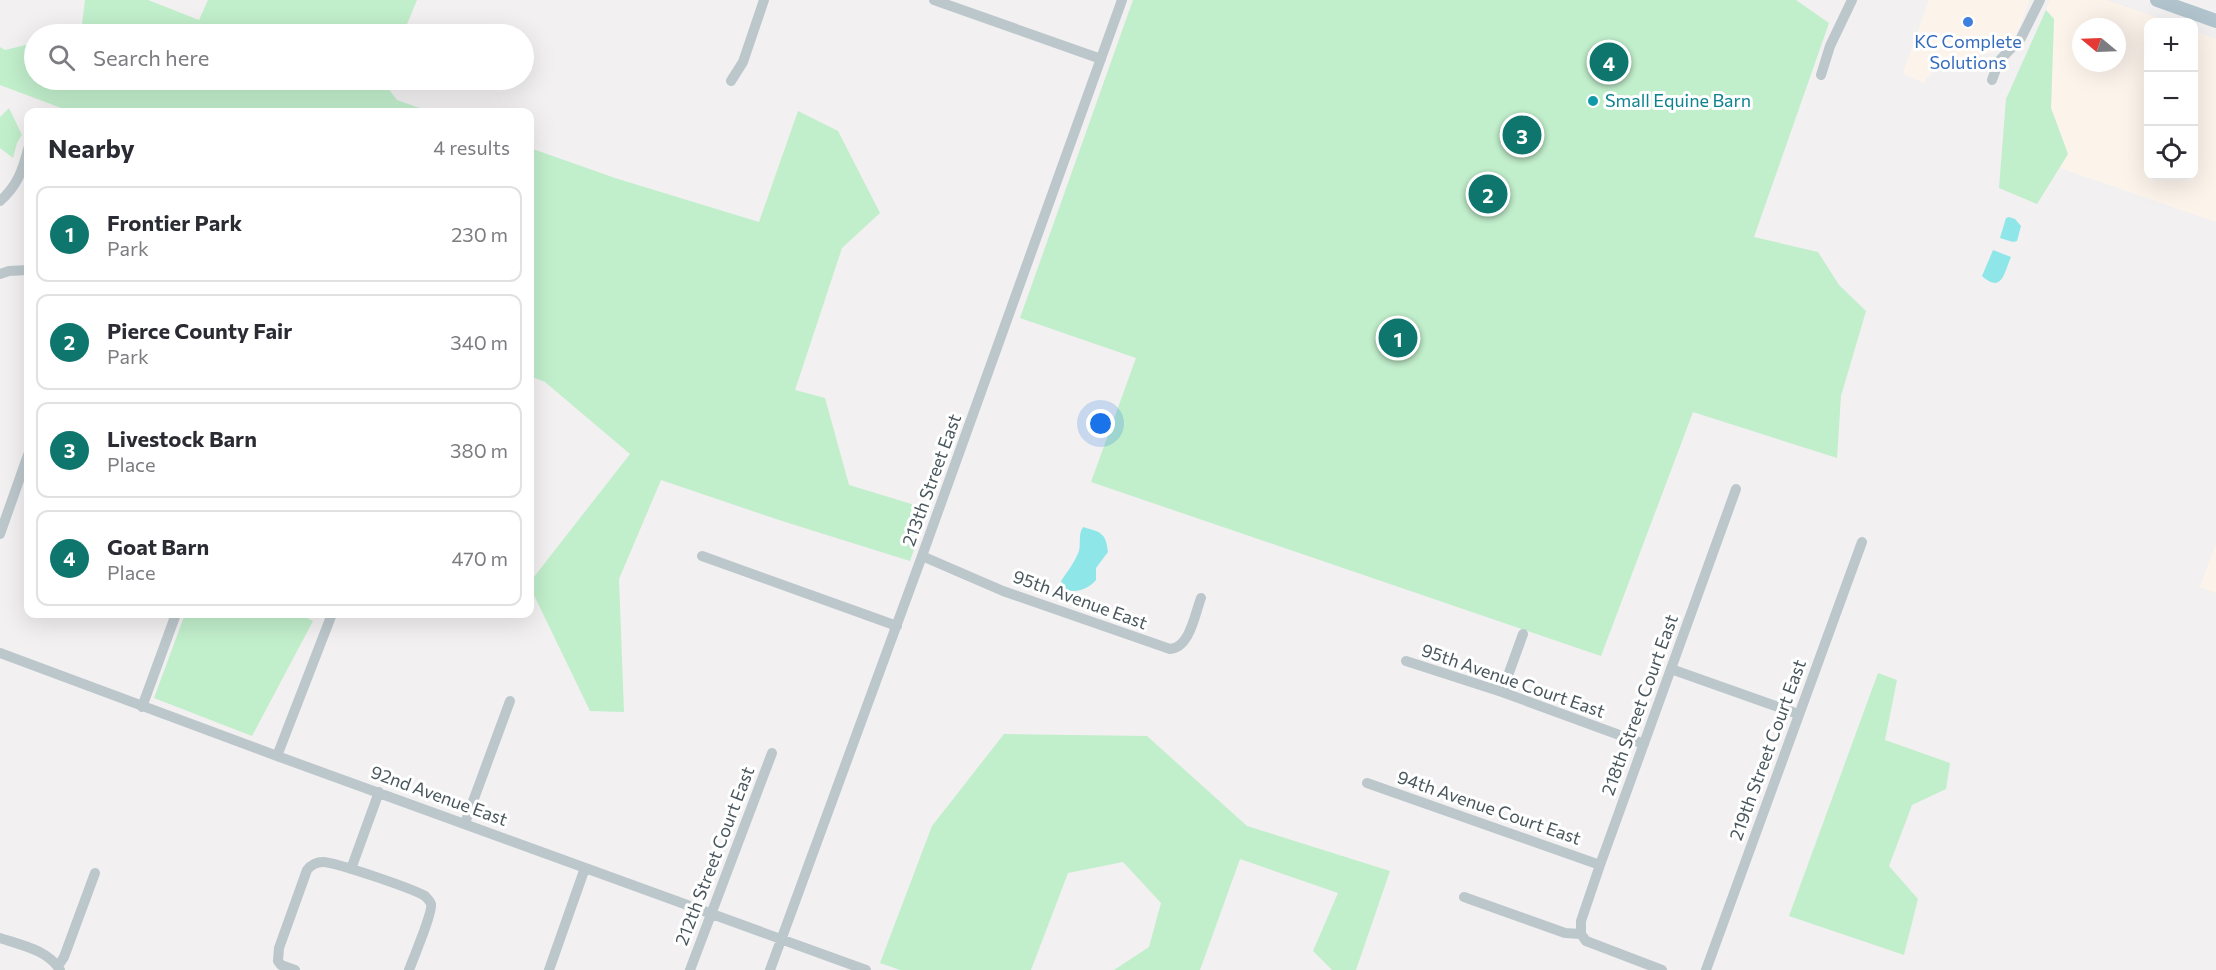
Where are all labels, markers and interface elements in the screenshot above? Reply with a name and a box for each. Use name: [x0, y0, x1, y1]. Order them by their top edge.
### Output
marker: KC Complete Solutions: [1961, 15, 1975, 29]
north arrow: [2072, 18, 2126, 72]
map controls: [2144, 18, 2198, 180]
button: +: [2144, 18, 2198, 72]
search box: [24, 24, 534, 90]
place label: KC Complete Solutions: [1914, 30, 2022, 73]
pin: 4: [1590, 40, 1628, 84]
icon: search: [45, 41, 78, 74]
text: Search here: [93, 44, 209, 71]
button: −: [2144, 72, 2198, 126]
place label: Small Equine Barn: [1605, 89, 1751, 111]
marker: Small Equine Barn: [1586, 94, 1600, 108]
pin: 3: [1502, 112, 1541, 158]
button: locate: [2144, 126, 2198, 180]
text: Nearby: [48, 132, 135, 163]
text: 4 results: [433, 135, 510, 159]
pin: 2: [1468, 172, 1508, 216]
text: Frontier Park: [107, 209, 242, 236]
text: 1: [65, 222, 74, 246]
text: 230 m: [451, 222, 508, 246]
text: Park: [107, 236, 149, 260]
pin: 1: [1378, 316, 1418, 360]
text: Pierce County Fair: [107, 317, 292, 344]
text: 2: [64, 330, 75, 354]
text: 340 m: [450, 330, 508, 354]
text: Park: [107, 344, 149, 368]
your location: [1086, 409, 1115, 438]
street label: 213th Street East: [897, 411, 965, 549]
text: Livestock Barn: [107, 425, 257, 452]
text: 3: [64, 438, 75, 462]
text: 380 m: [450, 438, 508, 462]
text: Place: [107, 452, 156, 476]
text: Goat Barn: [107, 533, 209, 560]
text: 4: [63, 546, 76, 570]
text: 470 m: [452, 546, 508, 570]
text: Place: [107, 560, 156, 584]
street label: 95th Avenue East: [1010, 565, 1151, 634]
street label: 218th Street Court East: [1596, 611, 1682, 798]
street label: 95th Avenue Court East: [1419, 638, 1608, 722]
street label: 219th Street Court East: [1724, 656, 1810, 843]
street label: 92nd Avenue East: [368, 760, 511, 830]
street label: 212th Street Court East: [670, 763, 758, 948]
street label: 94th Avenue Court East: [1394, 765, 1584, 849]

